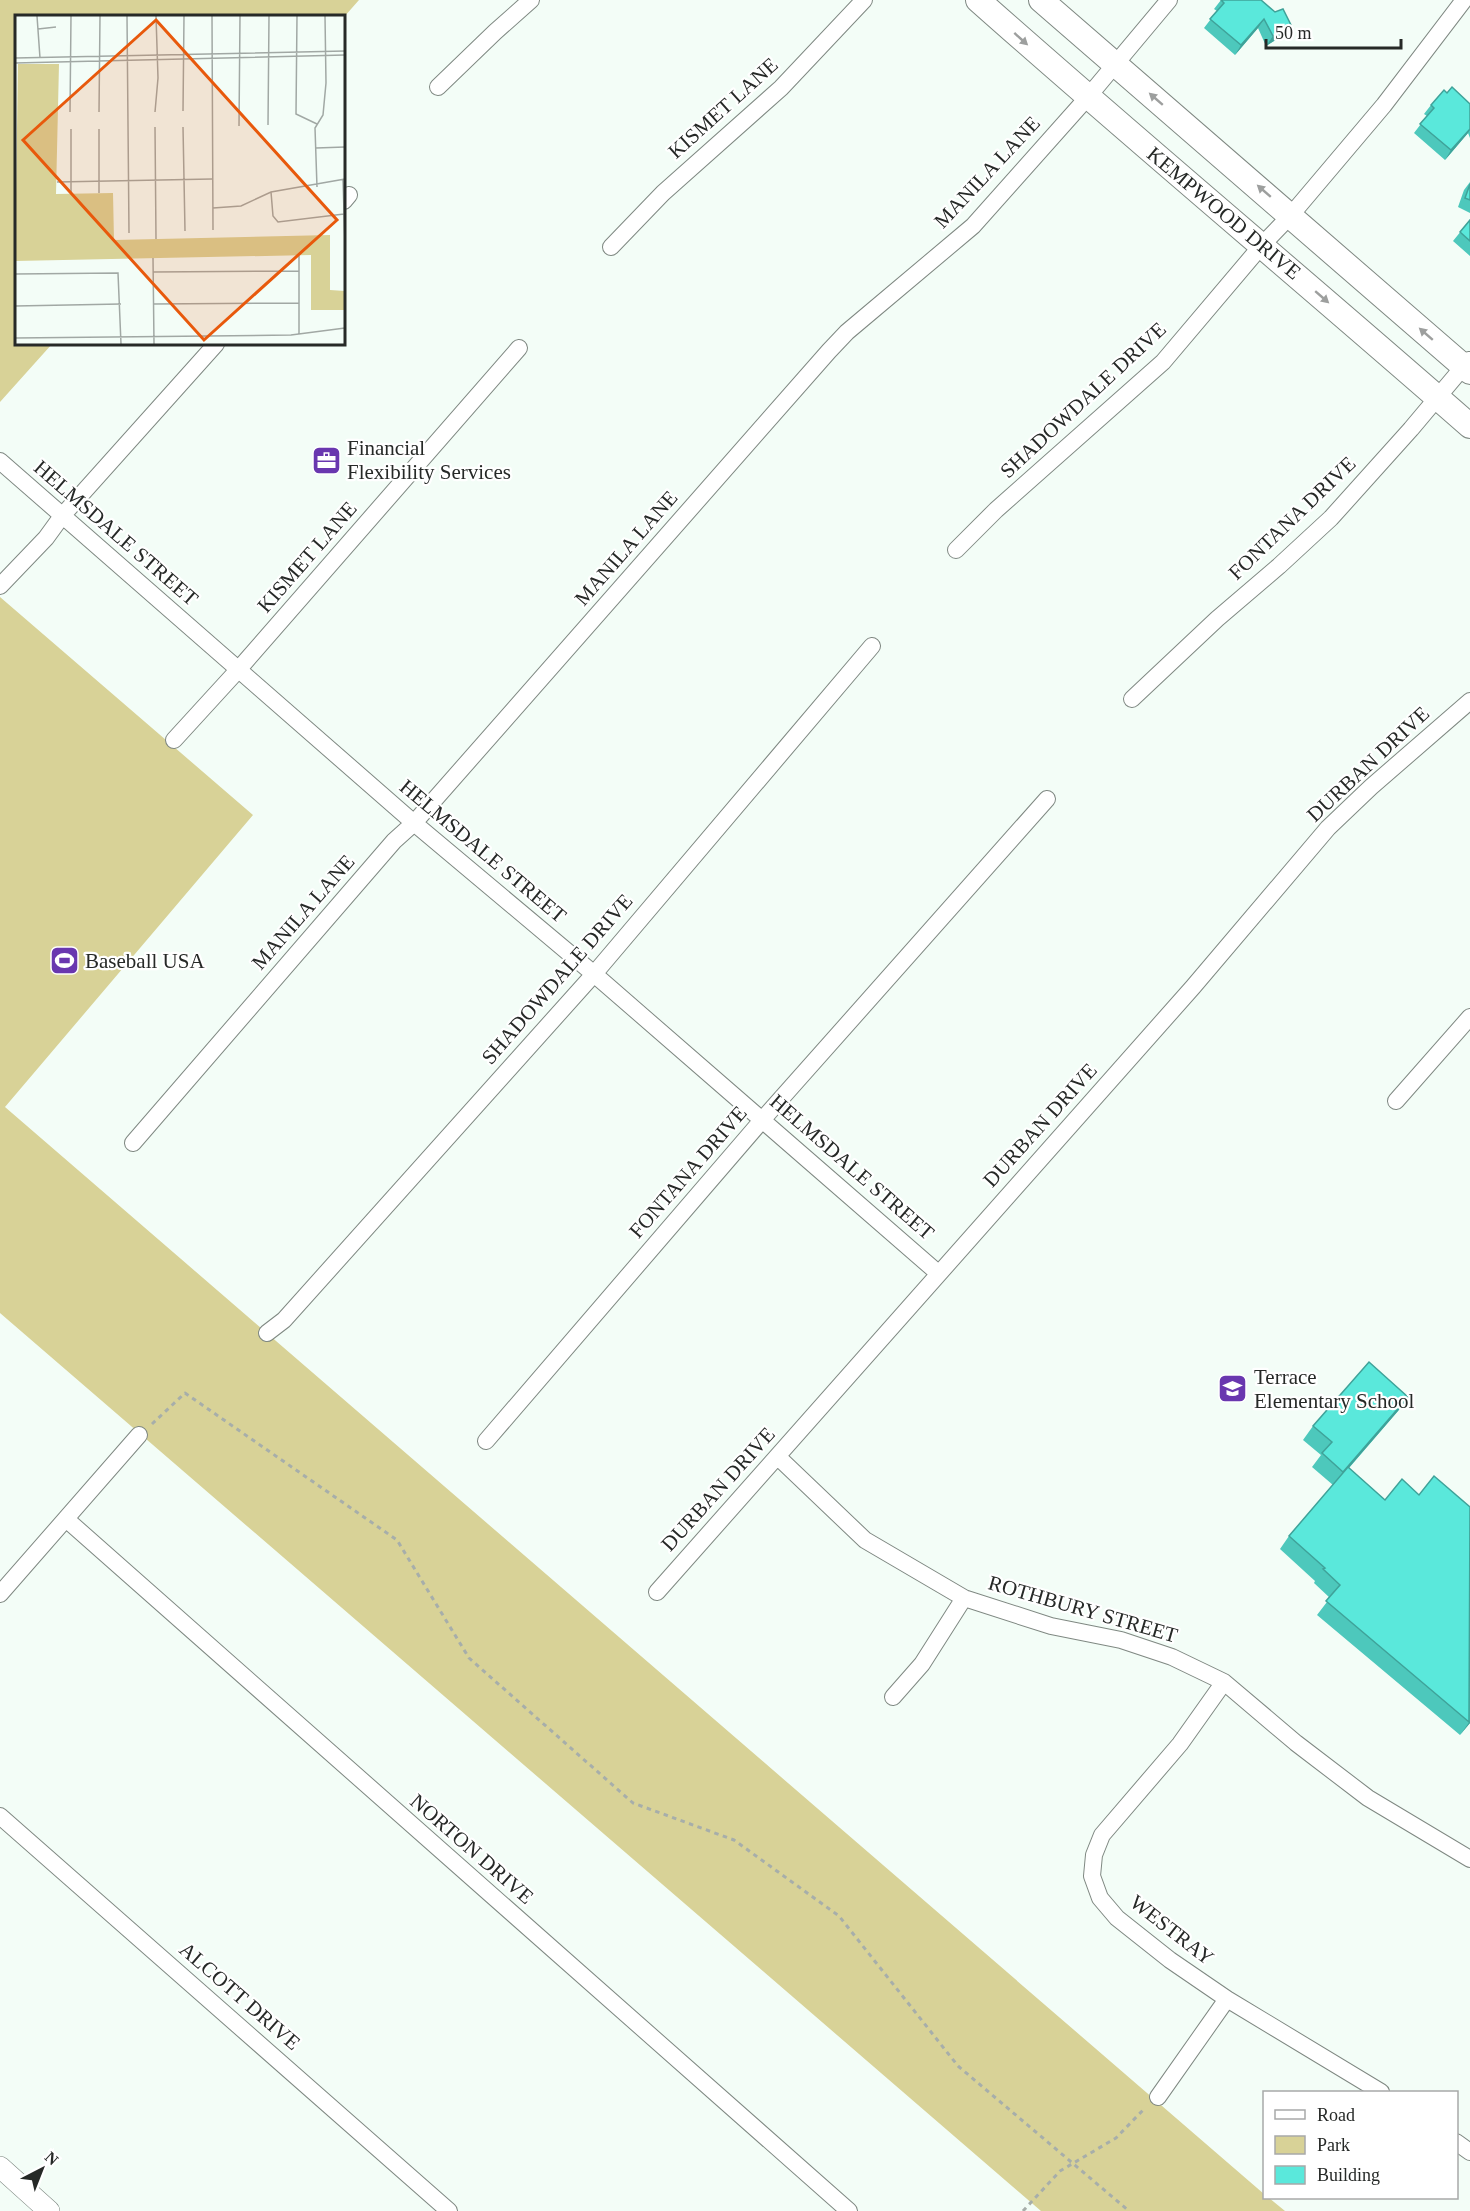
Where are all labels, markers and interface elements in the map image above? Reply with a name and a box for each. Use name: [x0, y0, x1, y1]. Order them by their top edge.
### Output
scale bar: [1266, 12, 1401, 50]
inset map: [15, 15, 345, 345]
text: 50 m: [1275, 23, 1312, 43]
one-way arrow: [1013, 32, 1028, 45]
street label: KISMET LANE: [663, 53, 783, 163]
one-way arrow: [1149, 93, 1164, 106]
street label: MANILA LANE: [929, 111, 1045, 233]
street label: KEMPWOOD DRIVE: [1142, 142, 1306, 284]
one-way arrow: [1256, 185, 1272, 198]
one-way arrow: [1314, 290, 1329, 303]
street label: SHADOWDALE DRIVE: [995, 317, 1171, 483]
one-way arrow: [1419, 328, 1434, 341]
place label: Financial Flexibility Services: [347, 436, 511, 484]
office icon: Financial Flexibility Services: [310, 444, 342, 476]
street label: FONTANA DRIVE: [1224, 451, 1360, 585]
street label: HELMSDALE STREET: [29, 455, 203, 611]
street label: MANILA LANE: [570, 486, 682, 610]
street label: KISMET LANE: [252, 497, 362, 617]
street label: DURBAN DRIVE: [1302, 701, 1434, 827]
street label: HELMSDALE STREET: [395, 775, 571, 928]
street label: MANILA LANE: [247, 850, 359, 974]
street label: SHADOWDALE DRIVE: [477, 889, 637, 1069]
sports icon: Baseball USA: [48, 945, 80, 977]
place label: Baseball USA: [85, 949, 205, 973]
street label: DURBAN DRIVE: [978, 1058, 1102, 1192]
street label: HELMSDALE STREET: [765, 1089, 939, 1245]
street label: FONTANA DRIVE: [624, 1101, 752, 1243]
place label: Terrace Elementary School: [1254, 1365, 1415, 1413]
school or university icon: Terrace Elementary School: [1217, 1373, 1249, 1405]
street label: DURBAN DRIVE: [656, 1422, 780, 1556]
street label: ROTHBURY STREET: [986, 1570, 1181, 1648]
street label: NORTON DRIVE: [406, 1789, 538, 1909]
street label: WESTRAY: [1125, 1890, 1219, 1970]
street label: ALCOTT DRIVE: [175, 1937, 305, 2055]
legend: [1263, 2091, 1458, 2199]
text: Road: [1317, 2105, 1355, 2125]
text: Park: [1317, 2135, 1350, 2155]
north arrow: [12, 2139, 72, 2199]
text: N: [42, 2148, 62, 2169]
text: Building: [1317, 2165, 1380, 2185]

